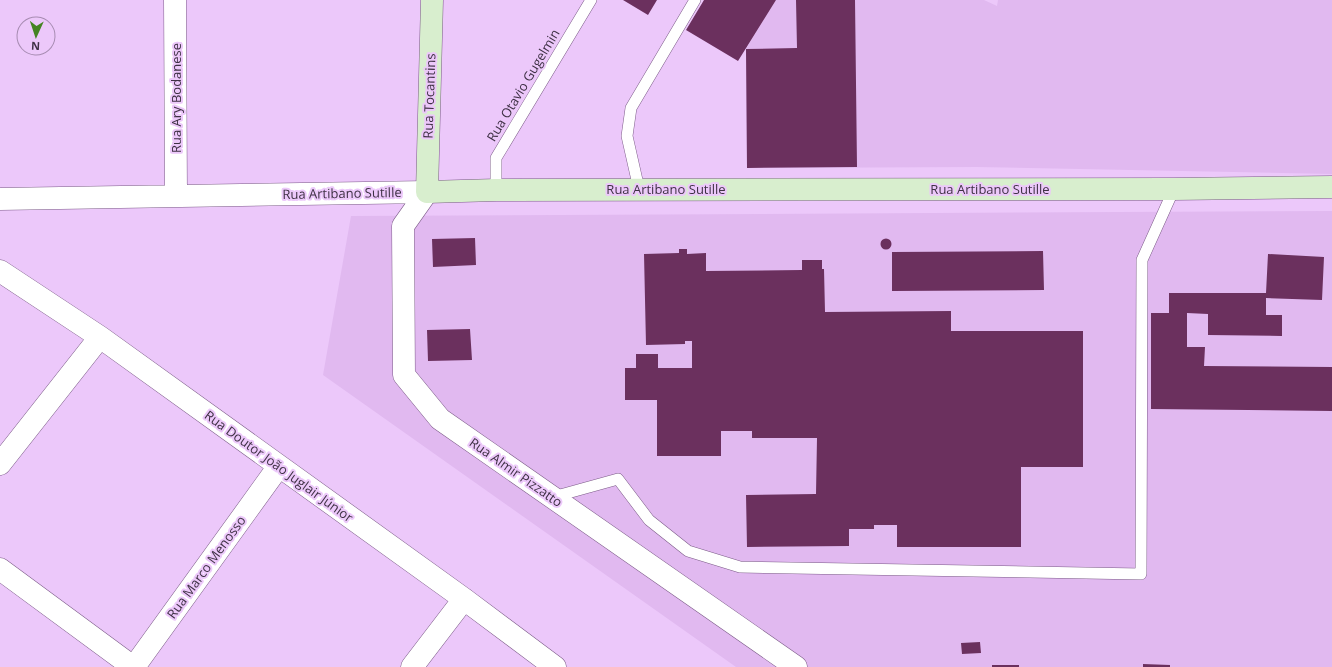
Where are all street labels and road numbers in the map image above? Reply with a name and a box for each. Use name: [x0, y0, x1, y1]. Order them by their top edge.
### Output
street label: Rua Otavio Gugelmin: [482, 26, 564, 144]
street label: Rua Ary Bodanese: [167, 43, 185, 153]
street label: Rua Tocantins: [419, 53, 439, 139]
street label: Rua Artibano Sutille: [606, 180, 726, 198]
street label: Rua Artibano Sutille: [930, 180, 1050, 198]
street label: Rua Artibano Sutille: [282, 183, 402, 203]
street label: Rua Doutor João Juglair Júnior: [201, 406, 357, 526]
street label: Rua Almir Pizzatto: [466, 433, 566, 511]
street label: Rua Marco Menosso: [162, 512, 250, 622]

